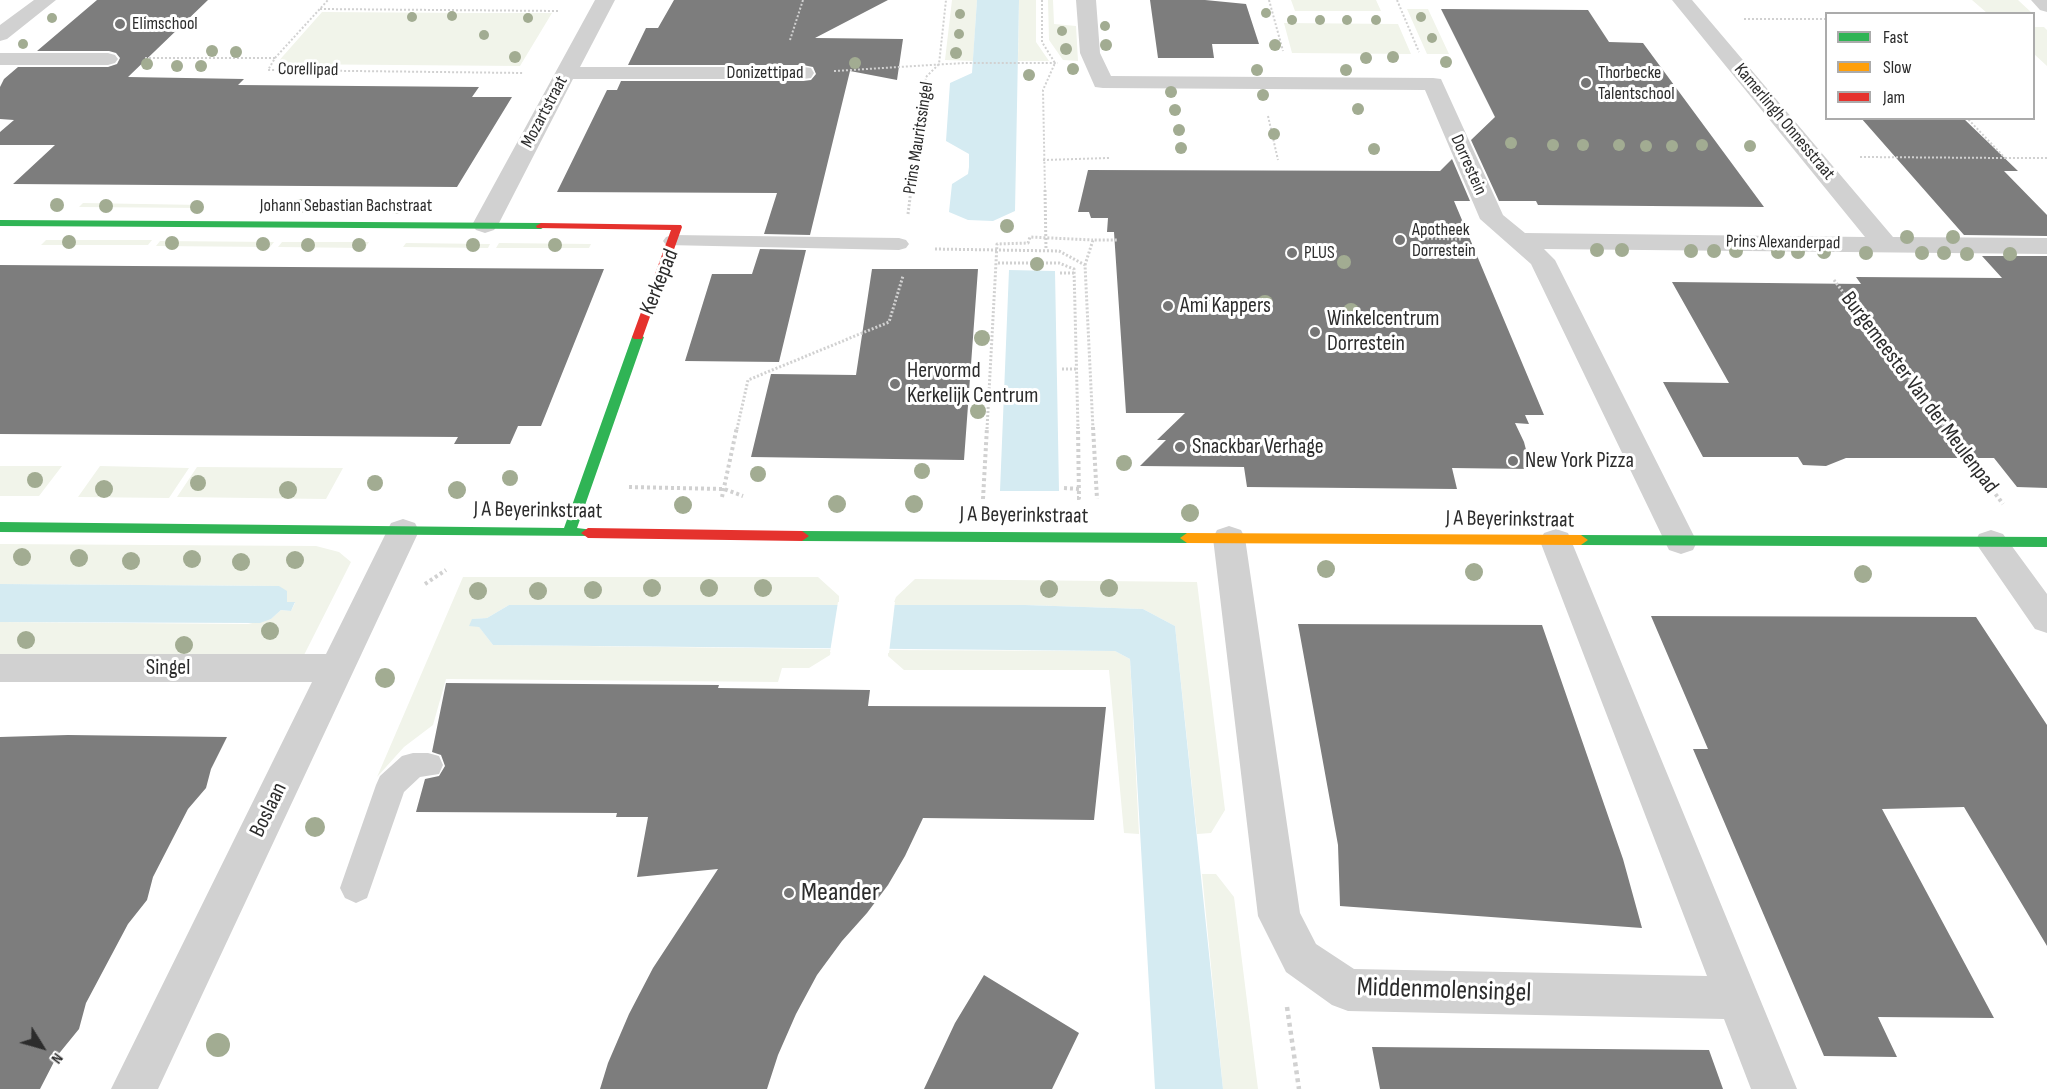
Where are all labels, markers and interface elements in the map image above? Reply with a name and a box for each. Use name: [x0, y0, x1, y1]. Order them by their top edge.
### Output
legend: [1825, 12, 2035, 120]
place label: Elimschool: [132, 13, 198, 35]
marker: Elimschool: [113, 17, 127, 31]
text: Fast: [1883, 27, 1908, 48]
text: Slow: [1883, 57, 1912, 78]
street label: Corellipad: [278, 59, 338, 81]
street label: Kamerlingh Onnesstraat: [1729, 59, 1839, 185]
street label: Donizettipad: [727, 62, 803, 84]
place label: Thorbecke Talentschool: [1598, 62, 1674, 104]
street label: Mozartstraat: [517, 72, 573, 152]
marker: Thorbecke Talentschool: [1579, 76, 1593, 90]
street label: Prins Mauritssingel: [899, 80, 939, 196]
text: Jam: [1883, 87, 1905, 108]
street label: Dorrestein: [1445, 132, 1491, 198]
street label: Johann Sebastian Bachstraat: [260, 195, 432, 217]
place label: Apotheek Dorrestein: [1412, 219, 1476, 262]
street label: Prins Alexanderpad: [1726, 231, 1840, 255]
marker: Apotheek Dorrestein: [1393, 233, 1407, 247]
place label: PLUS: [1304, 242, 1335, 264]
street label: Kerkepad: [635, 245, 685, 319]
marker: PLUS: [1285, 246, 1299, 260]
street label: Burgemeester Van der Meulenpad: [1835, 287, 2003, 499]
place label: Ami Kappers: [1180, 293, 1271, 319]
marker: Ami Kappers: [1161, 299, 1175, 313]
place label: Winkelcentrum Dorrestein: [1327, 306, 1439, 358]
marker: Winkelcentrum Dorrestein: [1308, 325, 1322, 339]
place label: Hervormd Kerkelijk Centrum: [907, 358, 1038, 410]
marker: Hervormd Kerkelijk Centrum: [888, 377, 902, 391]
place label: Snackbar Verhage: [1192, 434, 1324, 460]
marker: Snackbar Verhage: [1173, 440, 1187, 454]
place label: New York Pizza: [1525, 448, 1634, 474]
marker: New York Pizza: [1506, 454, 1520, 468]
street label: J A Beyerinkstraat: [473, 497, 603, 525]
street label: J A Beyerinkstraat: [959, 502, 1089, 530]
street label: J A Beyerinkstraat: [1445, 506, 1575, 534]
street label: Singel: [146, 655, 190, 681]
street label: Boslaan: [245, 778, 293, 842]
place label: Meander: [801, 877, 880, 909]
marker: Meander: [782, 886, 796, 900]
street label: Middenmolensingel: [1356, 972, 1532, 1010]
north arrow: [12, 1017, 72, 1077]
text: N: [47, 1049, 67, 1067]

